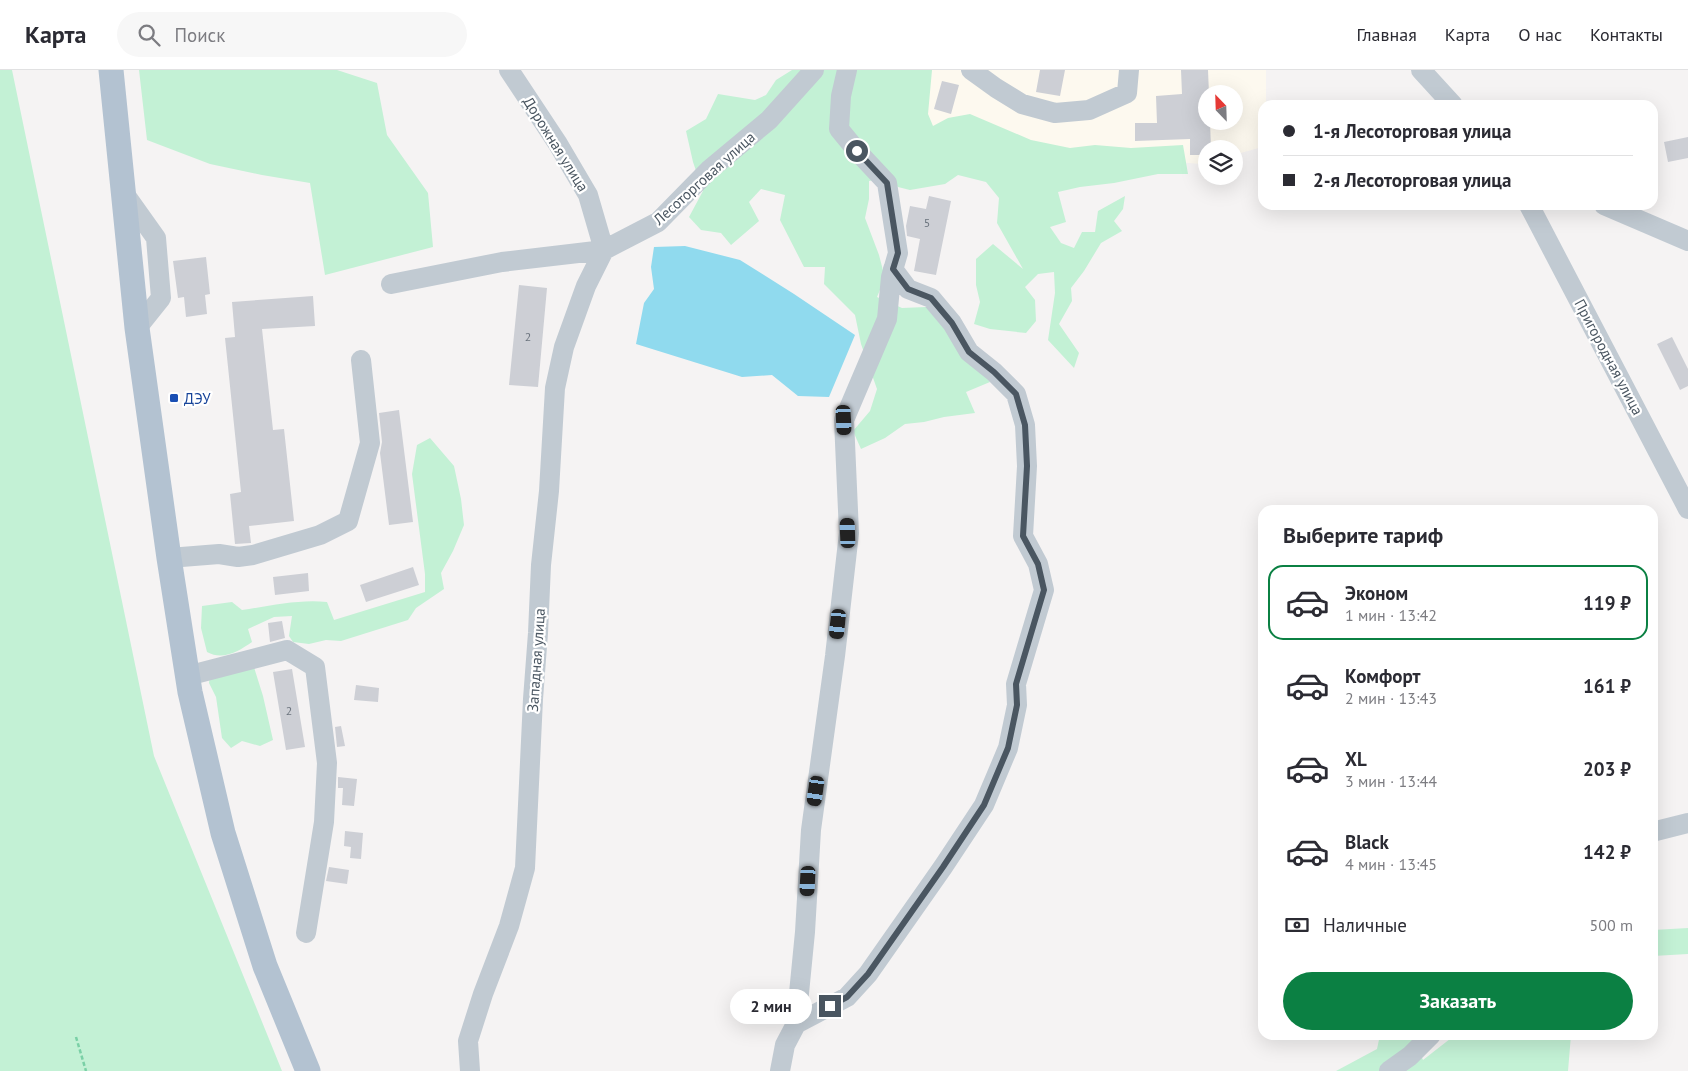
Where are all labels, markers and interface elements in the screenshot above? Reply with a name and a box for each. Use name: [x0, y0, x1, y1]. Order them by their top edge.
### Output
search box: [117, 12, 467, 57]
text: Карта: [25, 19, 87, 50]
icon: search: [135, 21, 163, 49]
text: Поиск: [175, 23, 225, 47]
text: Главная: [1356, 23, 1417, 46]
text: Карта: [1445, 23, 1490, 46]
text: О нас: [1518, 23, 1562, 46]
text: Контакты: [1590, 23, 1663, 46]
north arrow: [1198, 85, 1242, 130]
map controls: [1198, 85, 1243, 185]
street label: Дорожная улица: [519, 93, 593, 195]
text: 1-я Лесоторговая улица: [1313, 119, 1511, 143]
street label: Лесоторговая улица: [648, 127, 759, 229]
route start: [846, 140, 868, 162]
button: layers: [1198, 140, 1243, 185]
text: 2-я Лесоторговая улица: [1313, 168, 1511, 192]
house number: 5: [924, 215, 930, 230]
street label: Пригородная улица: [1570, 296, 1648, 418]
house number: 2: [525, 329, 531, 344]
place label: ДЭУ: [184, 389, 211, 408]
marker: ДЭУ: [168, 392, 180, 404]
car: [835, 405, 852, 435]
car: [839, 518, 856, 548]
text: Выберите тариф: [1283, 521, 1443, 549]
icon: car: [1285, 580, 1330, 625]
text: Эконом: [1345, 581, 1408, 605]
text: 119 ₽: [1583, 591, 1631, 615]
text: 1 мин · 13:42: [1345, 605, 1437, 625]
street label: Западная улица: [523, 607, 549, 713]
car: [828, 608, 847, 640]
icon: car: [1285, 663, 1330, 708]
text: Комфорт: [1345, 664, 1421, 688]
text: 161 ₽: [1583, 674, 1631, 698]
text: 2 мин · 13:43: [1345, 688, 1437, 708]
house number: 2: [286, 703, 292, 718]
icon: car: [1285, 746, 1330, 791]
text: XL: [1345, 747, 1367, 771]
text: 203 ₽: [1583, 757, 1631, 781]
text: 3 мин · 13:44: [1345, 771, 1437, 791]
car: [806, 775, 825, 807]
icon: car: [1285, 829, 1330, 874]
text: Black: [1345, 830, 1389, 854]
text: 142 ₽: [1583, 840, 1631, 864]
text: 4 мин · 13:45: [1345, 854, 1437, 874]
car: [799, 866, 816, 896]
icon: cash: [1283, 911, 1311, 939]
text: Наличные: [1323, 913, 1407, 937]
text: 500 m: [1590, 915, 1633, 935]
button: Заказать: [1283, 972, 1633, 1030]
callout: 2 мин: [730, 988, 812, 1024]
route end: [819, 995, 841, 1017]
text: 2 мин: [750, 996, 792, 1016]

